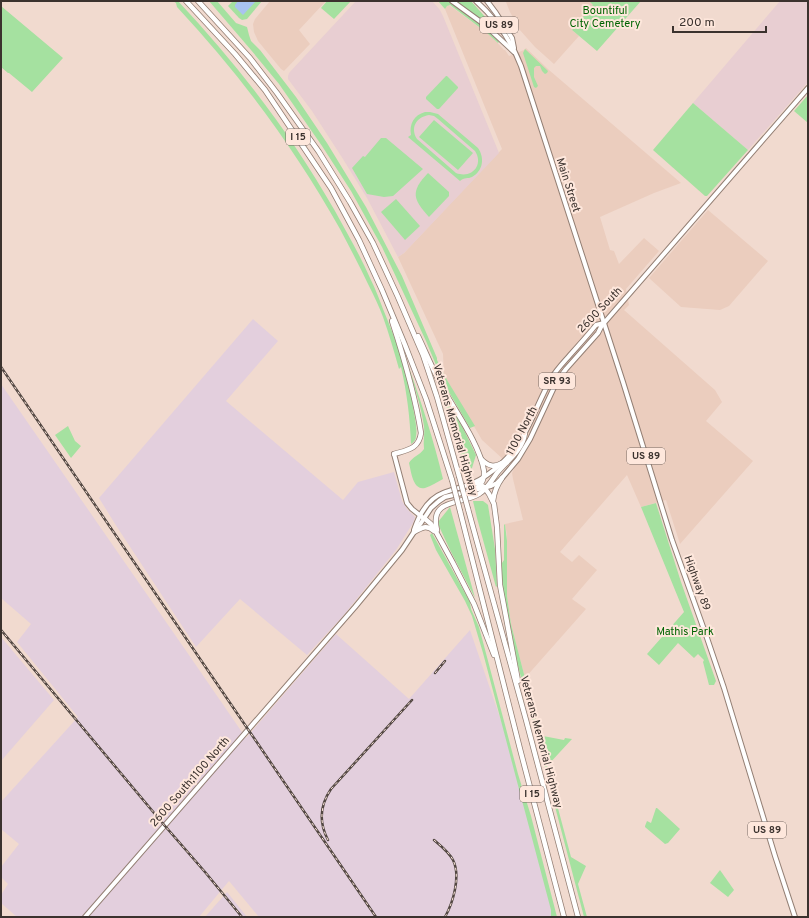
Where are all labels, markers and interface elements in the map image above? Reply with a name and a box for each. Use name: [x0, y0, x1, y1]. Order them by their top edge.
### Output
park label: Bountiful City Cemetery: [569, 4, 641, 31]
scale bar: [673, 8, 766, 34]
text: 200 m: [679, 15, 715, 31]
road number: US 89: [480, 17, 518, 33]
road number: I 15: [286, 129, 310, 145]
street label: Main Street: [553, 156, 583, 214]
street label: 2600 South: [575, 284, 625, 336]
street label: Veterans Memorial Highway: [429, 362, 481, 498]
road number: SR 93: [539, 373, 575, 389]
street label: 1100 North: [503, 404, 541, 458]
road number: US 89: [627, 448, 665, 464]
street label: Highway 89: [681, 553, 713, 613]
park label: Mathis Park: [656, 625, 714, 639]
street label: Veterans Memorial Highway: [517, 674, 566, 810]
street label: 2600 South;1100 North: [147, 734, 233, 830]
road number: I 15: [520, 786, 544, 802]
road number: US 89: [748, 822, 786, 838]

